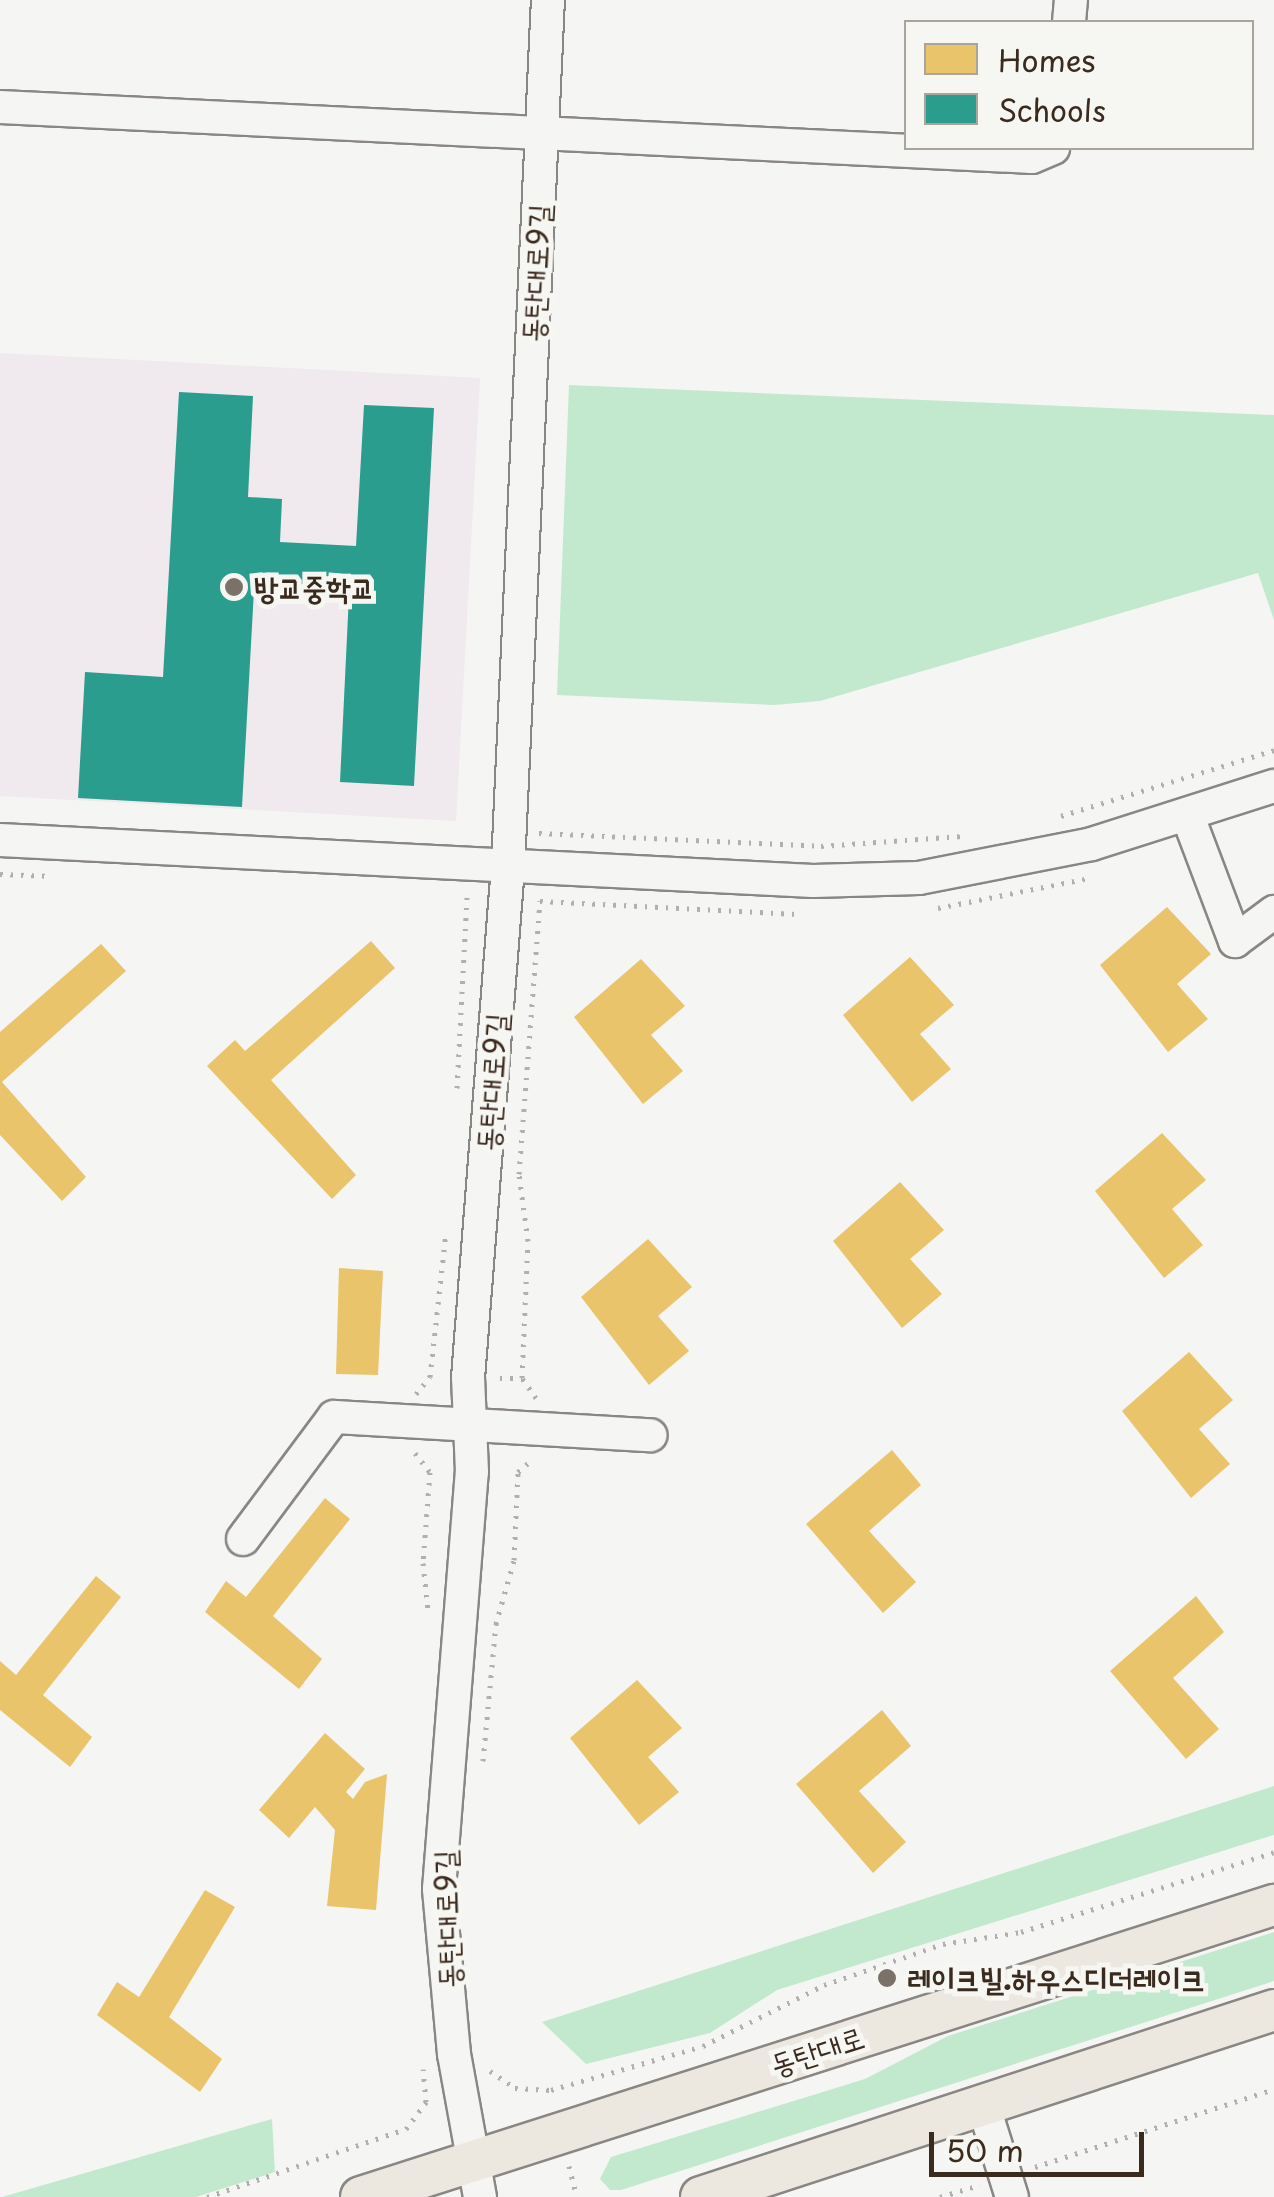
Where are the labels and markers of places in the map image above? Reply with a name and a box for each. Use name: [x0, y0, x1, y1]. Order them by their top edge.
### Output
place label: 방교중학교: [254, 569, 375, 605]
marker: 방교중학교: [223, 576, 245, 598]
place label: 레이크빌.하우스디더레이크: [907, 1960, 1205, 1996]
marker: 레이크빌.하우스디더레이크: [876, 1967, 898, 1989]

